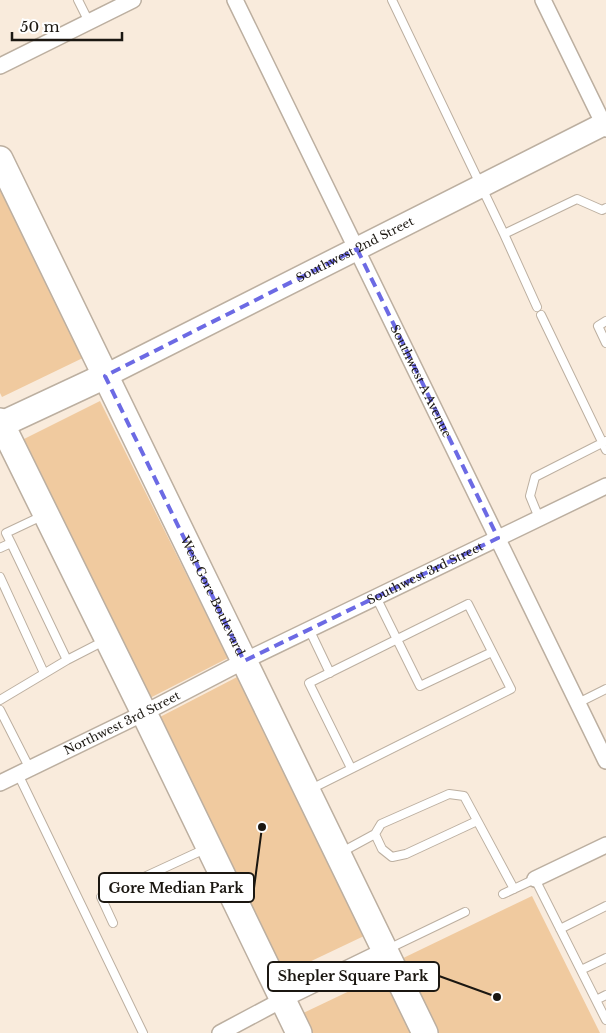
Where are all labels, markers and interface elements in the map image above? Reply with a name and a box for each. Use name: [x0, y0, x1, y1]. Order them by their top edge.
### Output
scale bar: [12, 10, 122, 42]
text: 50 m: [20, 17, 60, 36]
street label: Southwest 2nd Street: [293, 213, 417, 285]
street label: Southwest A Avenue: [387, 322, 455, 440]
street label: West Gore Boulevard: [177, 533, 248, 658]
street label: Southwest 3rd Street: [364, 538, 486, 607]
street label: Northwest 3rd Street: [61, 687, 183, 758]
callout: Gore Median Park: [99, 873, 254, 902]
text: Gore Median Park: [108, 879, 244, 897]
callout: Shepler Square Park: [268, 962, 439, 991]
text: Shepler Square Park: [278, 967, 429, 985]

